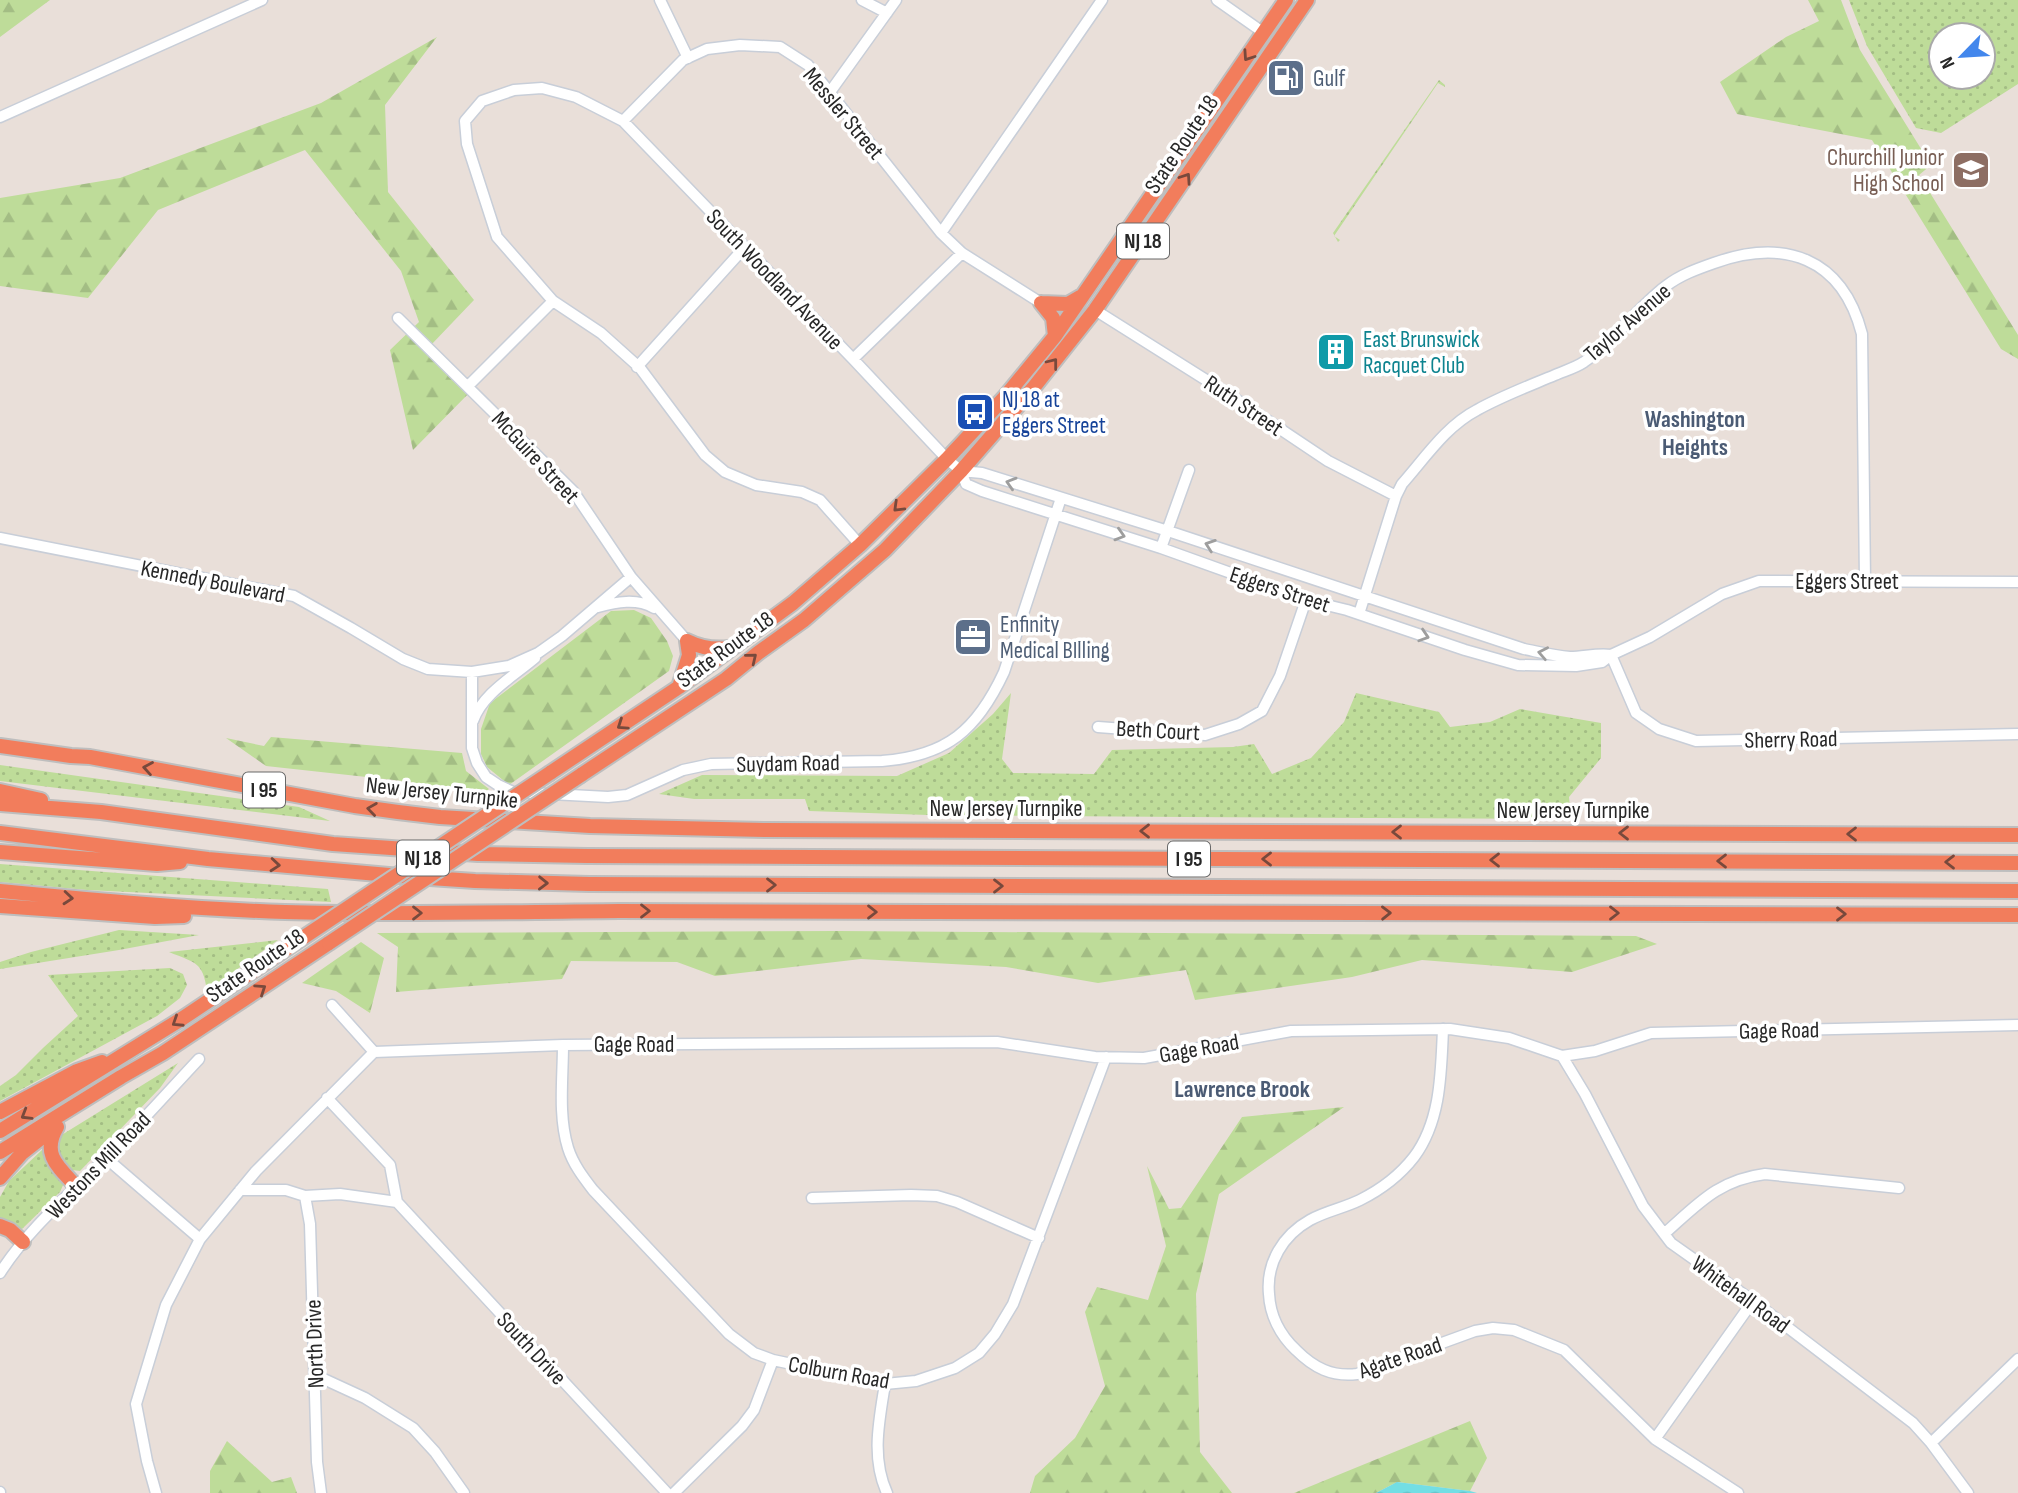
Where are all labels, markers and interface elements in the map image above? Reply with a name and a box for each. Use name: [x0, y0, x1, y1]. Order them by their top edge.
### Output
north arrow: [1927, 21, 1997, 91]
one-way arrow: [1244, 48, 1256, 61]
text: N: [1935, 53, 1961, 72]
fuel station icon: Gulf: [1265, 57, 1307, 99]
street label: Messler Street: [797, 62, 890, 165]
place label: Gulf: [1313, 65, 1345, 93]
street label: State Route 18: [1139, 90, 1225, 199]
place label: Churchill Junior High School: [1827, 144, 1944, 198]
school or university icon: Churchill Junior High School: [1950, 149, 1992, 191]
one-way arrow: [1178, 173, 1190, 186]
street label: South Woodland Avenue: [700, 203, 849, 356]
road number: NJ 18: [1117, 224, 1169, 258]
street label: Taylor Avenue: [1579, 278, 1677, 368]
place label: East Brunswick Racquet Club: [1363, 326, 1480, 380]
building icon: East Brunswick Racquet Club: [1315, 331, 1357, 373]
one-way arrow: [1045, 358, 1058, 370]
street label: Ruth Street: [1199, 369, 1288, 442]
place label: NJ 18 at Eggers Street: [1002, 386, 1106, 440]
bus stop icon: NJ 18 at Eggers Street: [954, 391, 996, 433]
district label: Washington Heights: [1645, 405, 1745, 462]
street label: McGuire Street: [485, 406, 585, 510]
one-way arrow: [1006, 476, 1018, 491]
one-way arrow: [894, 499, 906, 511]
one-way arrow: [1114, 527, 1126, 542]
one-way arrow: [1205, 539, 1217, 553]
street label: Kennedy Boulevard: [138, 554, 287, 610]
street label: Eggers Street: [1226, 561, 1333, 619]
street label: Eggers Street: [1795, 568, 1899, 596]
street label: State Route 18: [672, 605, 779, 694]
place label: Enfinity Medical BIlling: [1000, 611, 1110, 665]
office icon: Enfinity Medical BIlling: [952, 616, 994, 658]
one-way arrow: [1417, 628, 1429, 642]
one-way arrow: [1537, 646, 1549, 661]
one-way arrow: [743, 654, 756, 666]
street label: Beth Court: [1115, 715, 1201, 747]
one-way arrow: [617, 717, 630, 729]
street label: Sherry Road: [1744, 725, 1838, 755]
street label: Suydam Road: [736, 749, 840, 779]
one-way arrow: [142, 761, 154, 776]
street label: New Jersey Turnpike: [364, 771, 519, 815]
road number: I 95: [243, 772, 285, 808]
street label: New Jersey Turnpike: [930, 795, 1082, 823]
street label: New Jersey Turnpike: [1497, 797, 1649, 825]
one-way arrow: [366, 801, 378, 816]
one-way arrow: [1139, 823, 1150, 839]
one-way arrow: [1391, 824, 1402, 840]
one-way arrow: [1619, 825, 1629, 841]
one-way arrow: [1846, 827, 1857, 842]
road number: NJ 18: [397, 840, 449, 876]
road number: I 95: [1168, 842, 1210, 876]
one-way arrow: [1262, 851, 1272, 867]
one-way arrow: [1489, 852, 1500, 868]
one-way arrow: [1717, 853, 1727, 869]
one-way arrow: [1944, 854, 1955, 870]
one-way arrow: [270, 857, 281, 872]
one-way arrow: [538, 875, 549, 890]
one-way arrow: [766, 877, 777, 892]
one-way arrow: [994, 878, 1004, 894]
one-way arrow: [63, 890, 74, 905]
one-way arrow: [640, 903, 651, 919]
one-way arrow: [868, 904, 878, 920]
one-way arrow: [413, 905, 423, 921]
one-way arrow: [1609, 905, 1619, 921]
one-way arrow: [1381, 906, 1392, 921]
one-way arrow: [1836, 906, 1847, 922]
street label: State Route 18: [201, 923, 310, 1009]
one-way arrow: [253, 985, 266, 997]
one-way arrow: [172, 1014, 185, 1027]
street label: Gage Road: [1739, 1016, 1820, 1046]
street label: Gage Road: [1157, 1028, 1241, 1070]
street label: Gage Road: [594, 1031, 674, 1059]
district label: Lawrence Brook: [1174, 1075, 1310, 1104]
street label: Westons Mill Road: [40, 1106, 157, 1225]
one-way arrow: [21, 1107, 34, 1120]
street label: Whitehall Road: [1686, 1250, 1795, 1340]
street label: North Drive: [299, 1299, 331, 1389]
street label: South Drive: [490, 1306, 572, 1391]
street label: Agate Road: [1354, 1331, 1446, 1386]
street label: Colburn Road: [786, 1350, 892, 1396]

